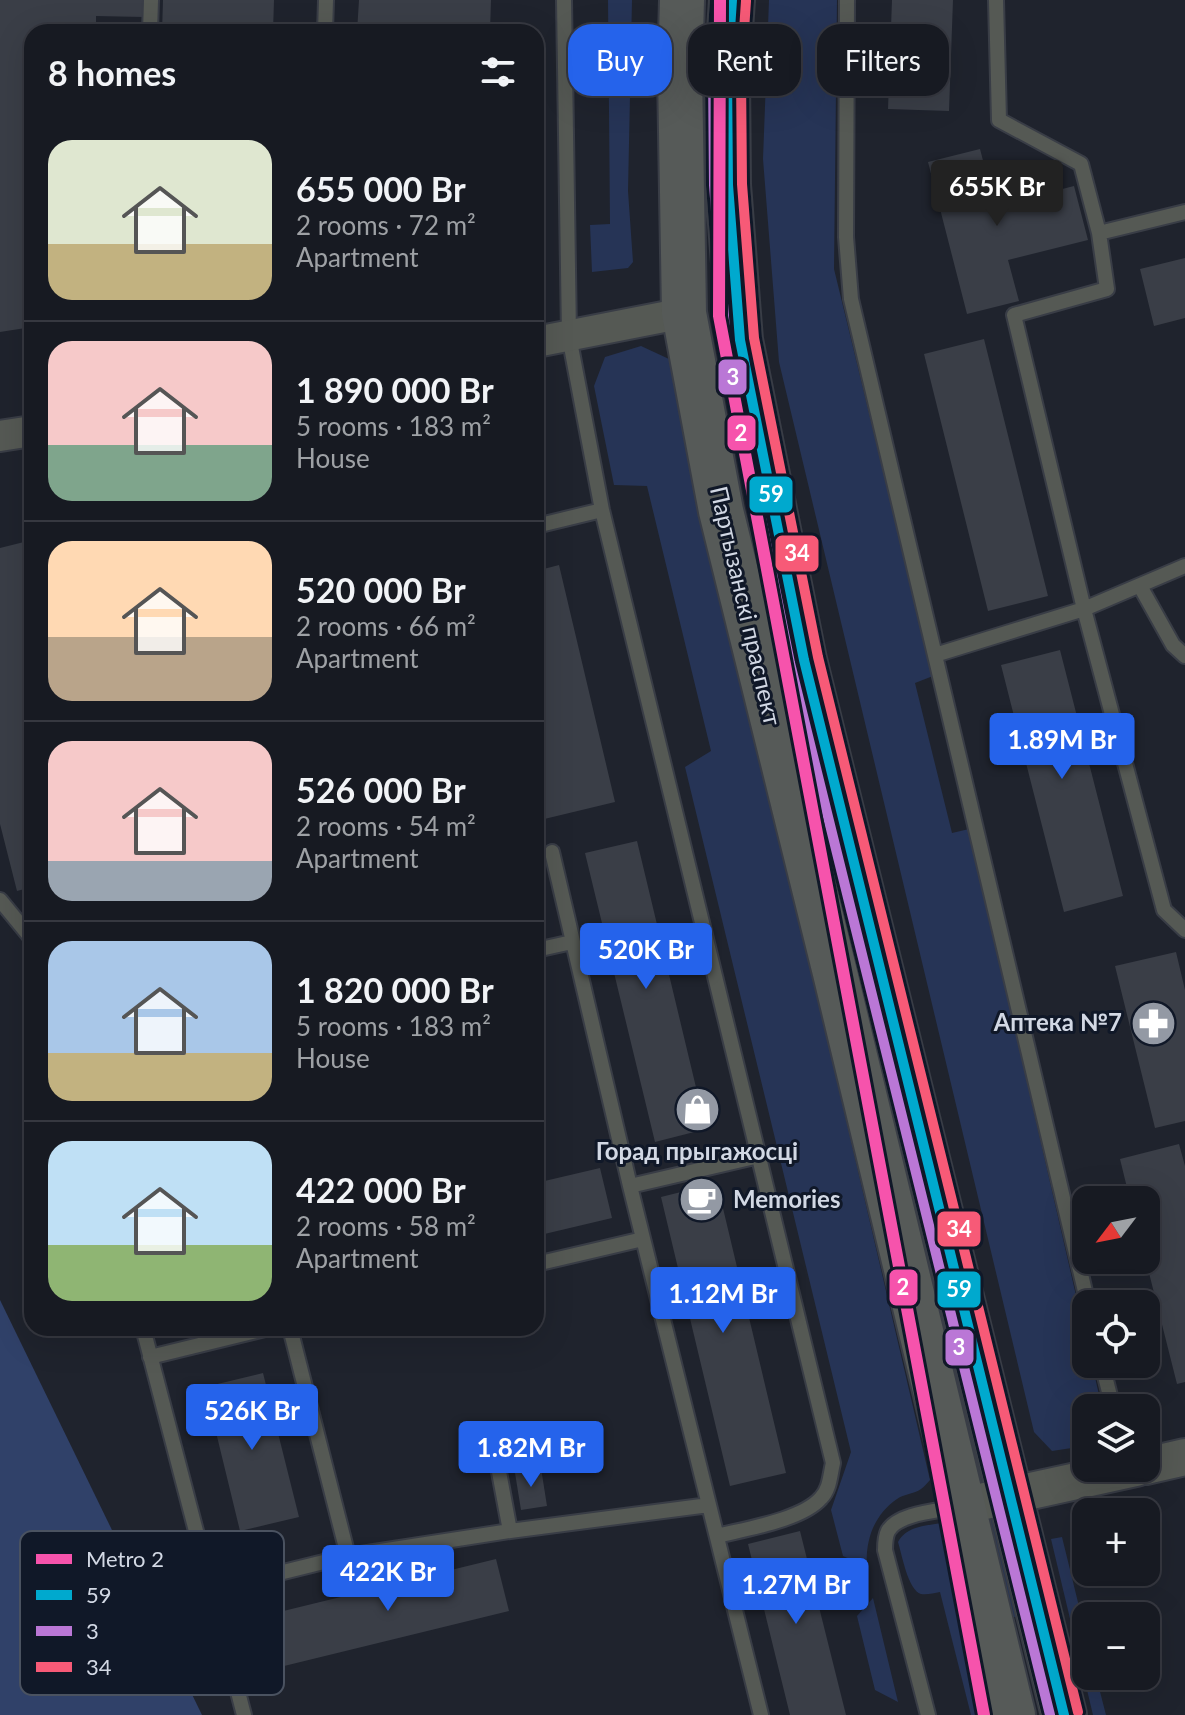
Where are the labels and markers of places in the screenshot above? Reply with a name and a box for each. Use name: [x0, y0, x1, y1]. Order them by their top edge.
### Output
pin: 655K Br: [923, 160, 1071, 228]
pin: 1.89M Br: [979, 713, 1145, 781]
pin: 520K Br: [572, 923, 720, 991]
pharmacy icon: Аптека №7: [1129, 999, 1177, 1047]
place label: Аптека №7: [993, 1007, 1122, 1036]
shop icon: Горад прыгажосці: [673, 1086, 721, 1134]
place label: Горад прыгажосці: [596, 1136, 798, 1165]
cafe icon: Memories: [678, 1176, 726, 1224]
place label: Memories: [733, 1184, 840, 1213]
pin: 1.12M Br: [640, 1267, 806, 1335]
pin: 526K Br: [178, 1384, 326, 1452]
pin: 1.82M Br: [448, 1421, 614, 1489]
pin: 422K Br: [314, 1545, 462, 1613]
pin: 1.27M Br: [713, 1558, 879, 1626]

